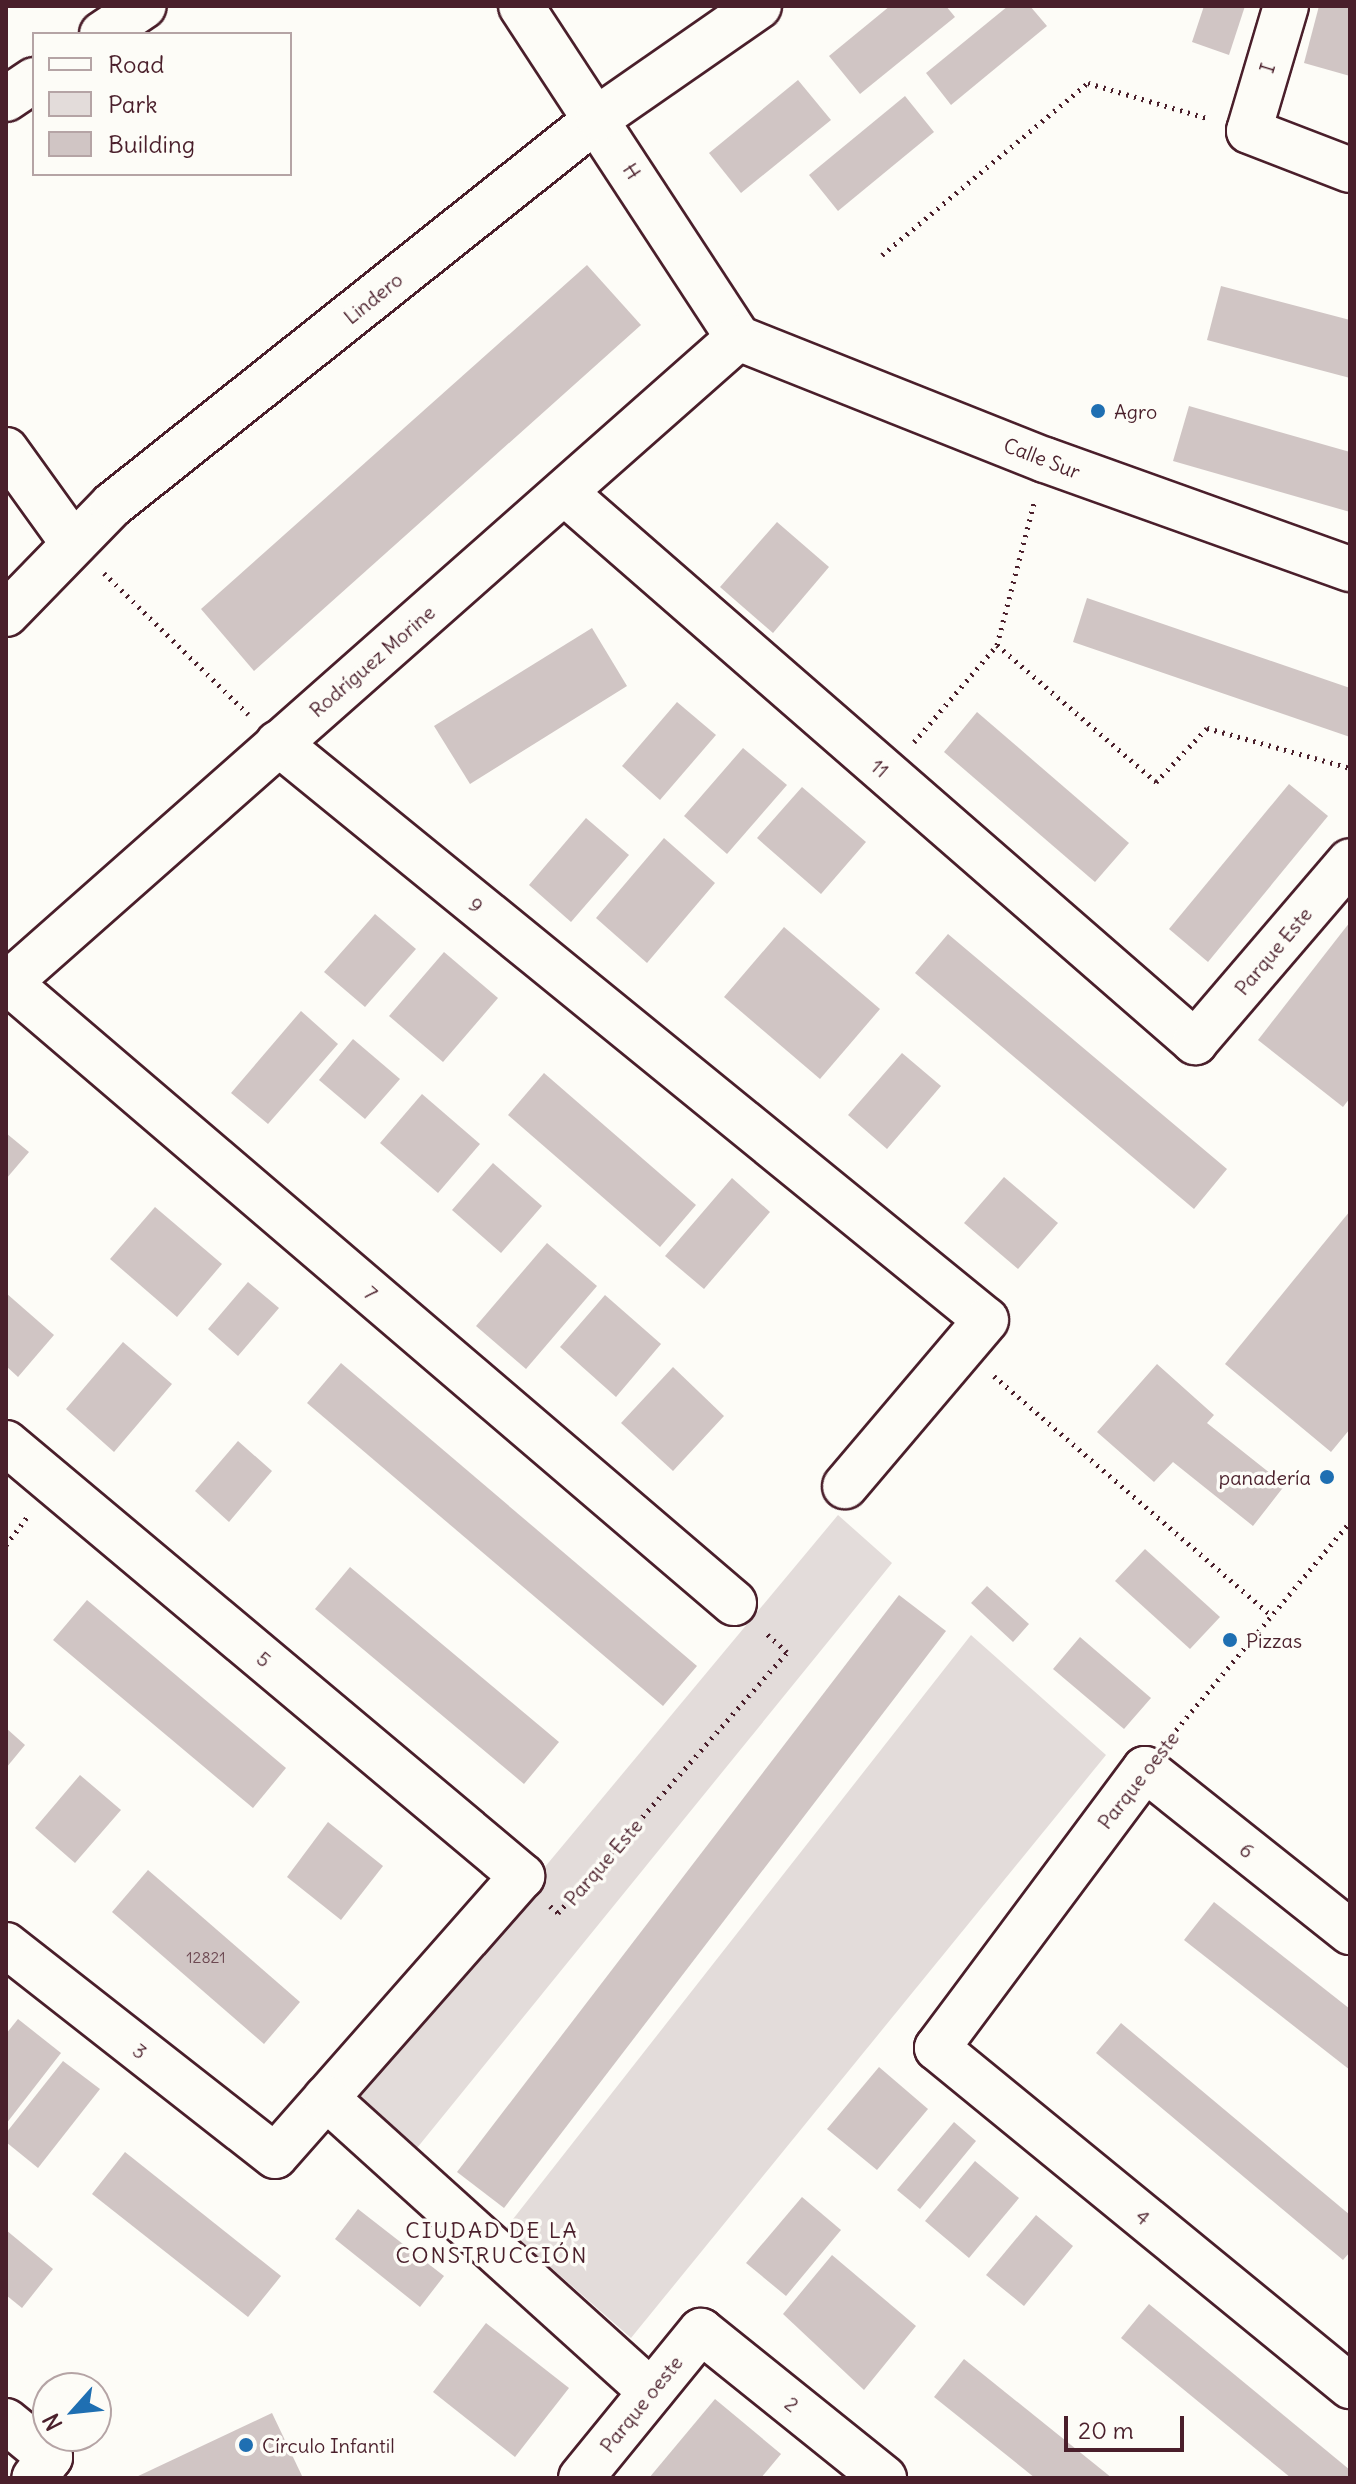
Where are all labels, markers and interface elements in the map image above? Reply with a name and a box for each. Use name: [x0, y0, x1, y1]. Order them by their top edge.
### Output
legend: [32, 32, 292, 176]
text: Road: [108, 49, 164, 79]
street label: I: [1254, 60, 1280, 76]
text: Park: [108, 89, 158, 119]
text: Building: [108, 129, 195, 159]
street label: H: [618, 158, 646, 184]
street label: Lindero: [339, 267, 407, 329]
place label: Agro: [1114, 399, 1157, 423]
marker: Agro: [1089, 402, 1107, 420]
street label: Calle Sur: [1000, 432, 1084, 484]
street label: Rodríguez Morine: [304, 600, 440, 722]
street label: 11: [866, 754, 894, 782]
street label: 9: [464, 892, 488, 918]
street label: Parque Este: [1229, 902, 1317, 1000]
street label: 7: [359, 1281, 383, 1305]
place label: panadería: [1219, 1465, 1311, 1489]
marker: panadería: [1318, 1468, 1336, 1486]
place label: Pizzas: [1246, 1628, 1302, 1652]
marker: Pizzas: [1221, 1631, 1239, 1649]
street label: 5: [252, 1646, 276, 1672]
street label: Parque oeste: [1092, 1726, 1184, 1834]
street label: Parque Este: [559, 1814, 647, 1910]
street label: 6: [1235, 1837, 1259, 1863]
house number: 12821: [186, 1947, 226, 1967]
street label: 3: [128, 2038, 152, 2064]
street label: 4: [1131, 2204, 1155, 2230]
district label: CIUDAD DE LA CONSTRUCCIÓN: [395, 2217, 589, 2268]
street label: Parque oeste: [595, 2351, 687, 2457]
north arrow: [32, 2372, 112, 2452]
street label: 2: [780, 2391, 804, 2417]
scale bar: [1068, 2400, 1188, 2450]
text: N: [36, 2409, 68, 2435]
text: 20 m: [1078, 2415, 1134, 2445]
place label: Círculo Infantil: [262, 2433, 395, 2457]
marker: Círculo Infantil: [237, 2436, 255, 2454]

